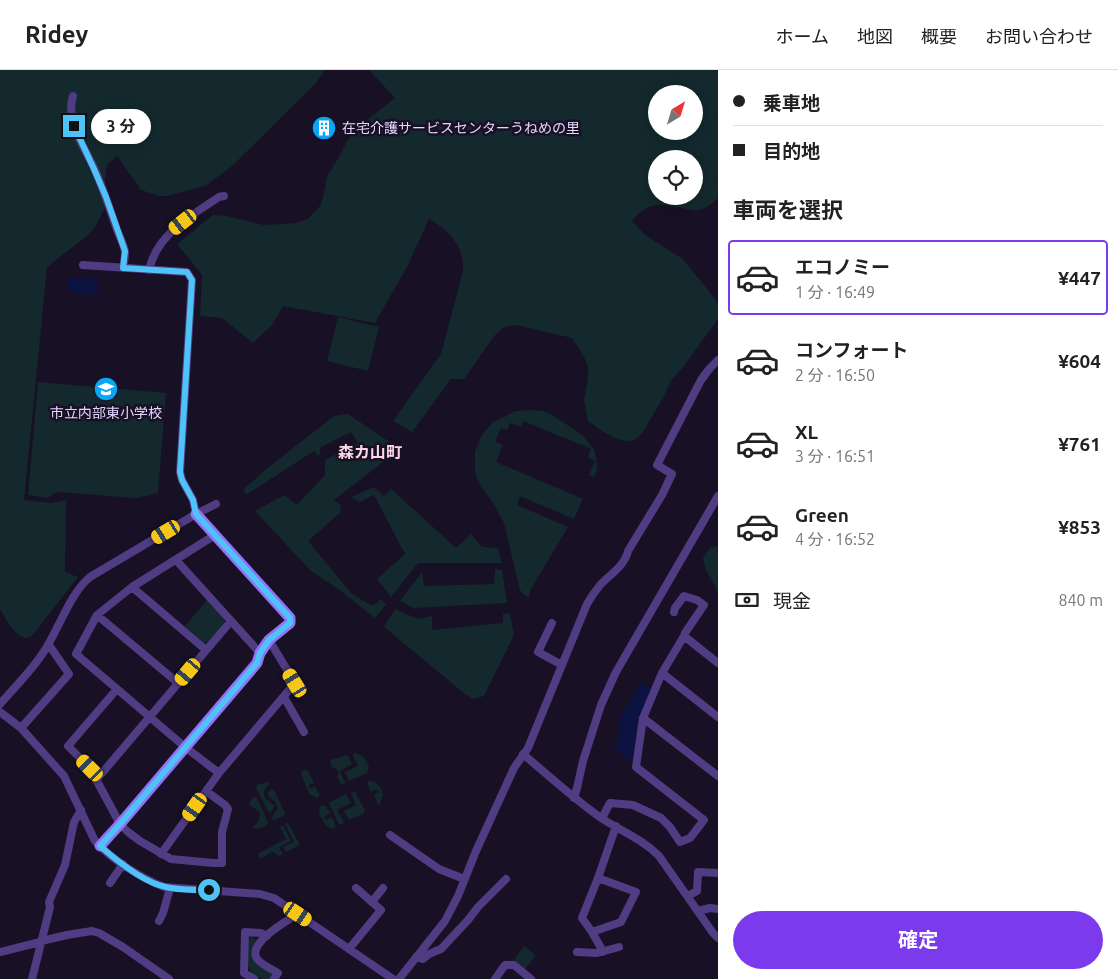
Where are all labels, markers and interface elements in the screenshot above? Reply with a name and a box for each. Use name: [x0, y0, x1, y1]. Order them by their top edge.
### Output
text: Ridey: [25, 21, 88, 48]
text: ホーム: [776, 26, 829, 46]
text: 地図: [857, 26, 893, 46]
text: 概要: [921, 26, 957, 46]
text: お問い合わせ: [985, 26, 1093, 46]
north arrow: [648, 85, 702, 140]
map controls: [648, 85, 703, 205]
text: 乗車地: [763, 92, 820, 114]
callout: 3 分: [92, 108, 152, 144]
route end: [63, 115, 85, 137]
building icon: 在宅介護サービスセンターうねめの里: [311, 115, 337, 141]
text: 3 分: [107, 117, 135, 135]
place label: 在宅介護サービスセンターうねめの里: [342, 120, 580, 136]
text: 目的地: [763, 140, 820, 162]
button: locate: [648, 150, 703, 205]
text: 車両を選択: [733, 197, 843, 222]
car: [166, 207, 199, 237]
icon: car: [735, 255, 780, 300]
text: エコノミー: [795, 256, 890, 278]
text: ¥447: [1058, 267, 1101, 289]
text: 1 分 · 16:49: [795, 283, 875, 301]
icon: car: [735, 338, 780, 383]
text: コンフォート: [795, 339, 908, 361]
text: ¥604: [1058, 350, 1101, 372]
text: 2 分 · 16:50: [795, 366, 875, 384]
school or university icon: 市立内部東小学校: [93, 376, 119, 402]
place label: 市立内部東小学校: [50, 405, 162, 421]
icon: car: [735, 421, 780, 466]
text: XL: [795, 421, 818, 443]
text: ¥761: [1058, 433, 1101, 455]
district label: 森カ山町: [338, 443, 402, 461]
text: 3 分 · 16:51: [795, 447, 875, 465]
icon: car: [735, 504, 780, 549]
text: Green: [795, 504, 849, 526]
text: ¥853: [1058, 516, 1101, 538]
car: [149, 518, 182, 546]
text: 4 分 · 16:52: [795, 530, 875, 548]
icon: cash: [733, 586, 761, 614]
text: 現金: [773, 590, 811, 612]
text: 840 m: [1058, 591, 1103, 609]
car: [172, 656, 203, 688]
car: [280, 666, 309, 700]
car: [74, 752, 105, 784]
car: [180, 790, 209, 824]
route start: [198, 879, 220, 901]
car: [281, 899, 314, 929]
button: 確定: [733, 911, 1103, 969]

